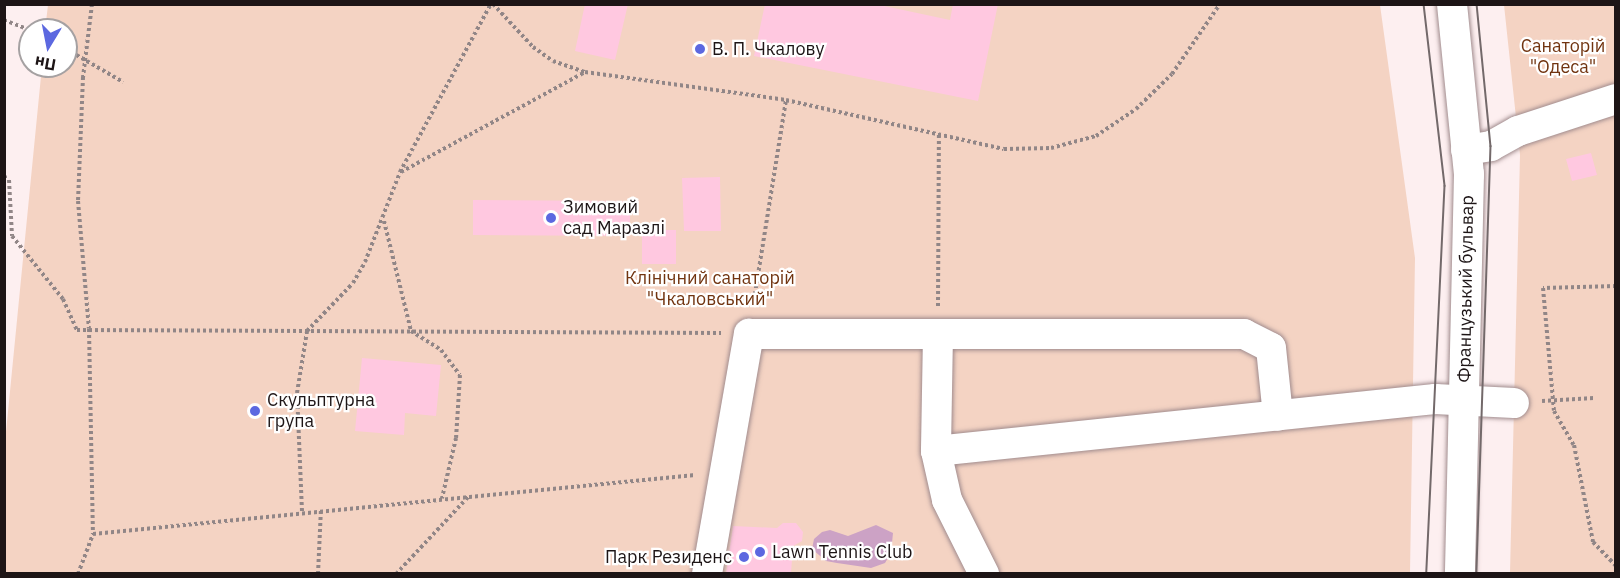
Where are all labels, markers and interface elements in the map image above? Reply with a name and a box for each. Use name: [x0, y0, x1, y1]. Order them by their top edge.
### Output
north arrow: [18, 18, 78, 78]
park label: Санаторій "Одеса": [1521, 36, 1605, 78]
place label: В. П. Чкалову: [712, 38, 824, 60]
marker: В. П. Чкалову: [693, 42, 707, 56]
text: Пн: [33, 52, 57, 75]
street label: Французький бульвар: [1454, 195, 1478, 383]
place label: Зимовий сад Маразлі: [563, 197, 665, 240]
marker: Зимовий сад Маразлі: [544, 211, 558, 225]
park label: Клінічний санаторій "Чкаловський": [625, 268, 795, 310]
place label: Скульптурна група: [267, 390, 375, 432]
marker: Скульптурна група: [248, 404, 262, 418]
place label: Lawn Tennis Club: [772, 541, 913, 563]
marker: Lawn Tennis Club: [753, 545, 767, 559]
place label: Парк Резиденс: [605, 546, 732, 568]
marker: Парк Резиденс: [737, 550, 751, 564]

